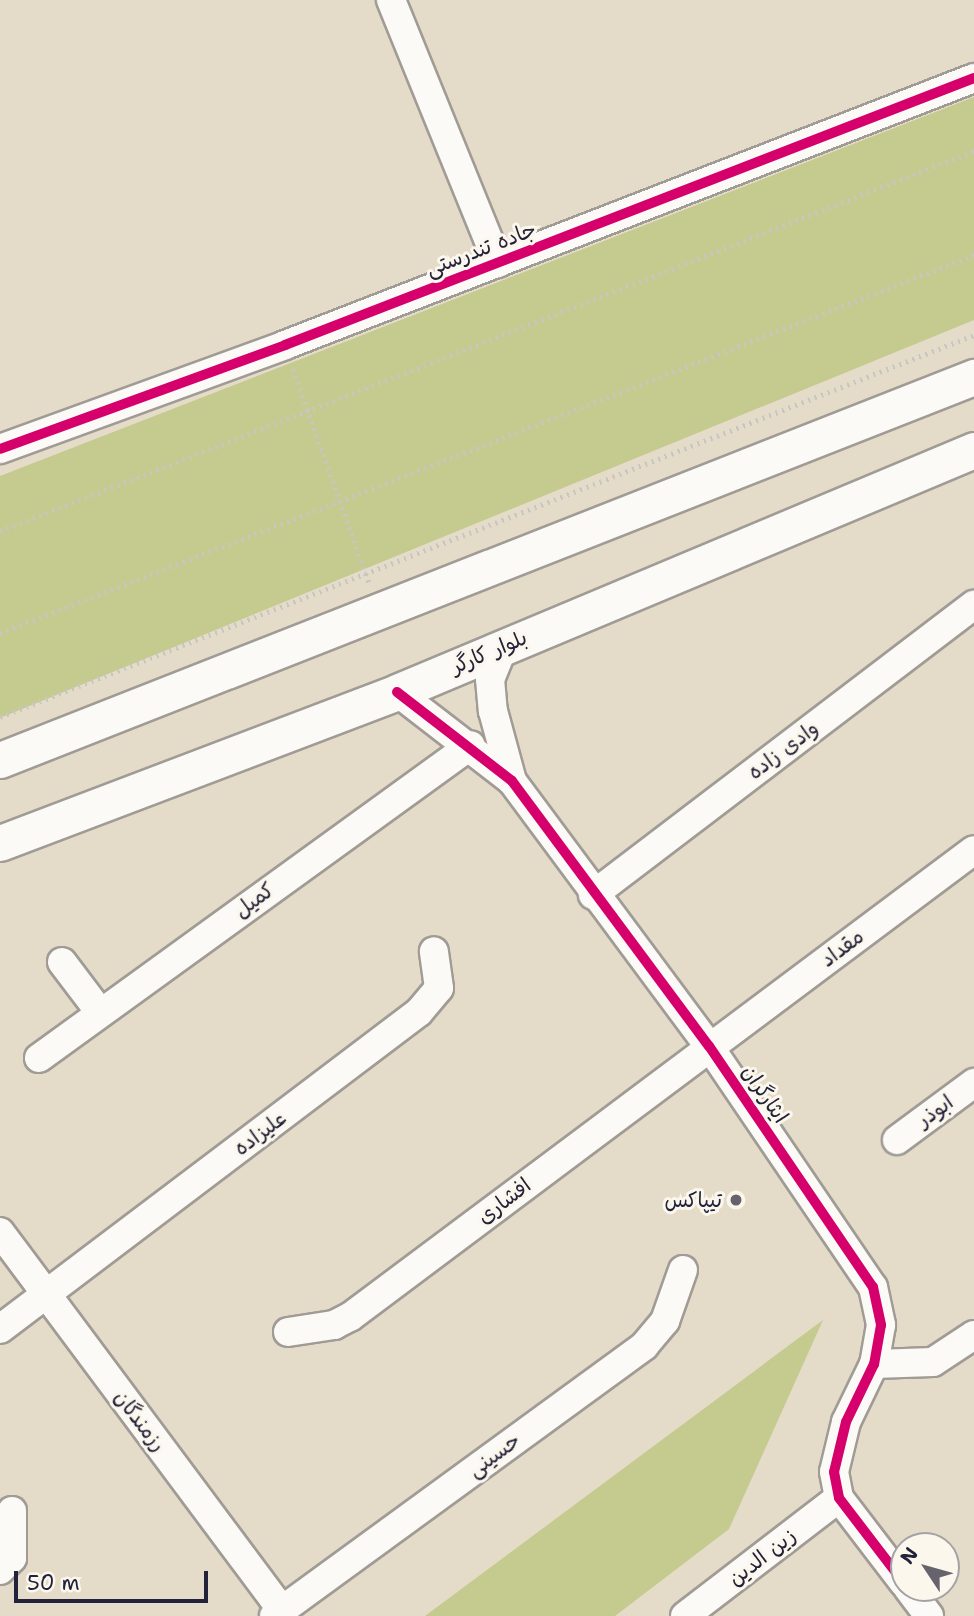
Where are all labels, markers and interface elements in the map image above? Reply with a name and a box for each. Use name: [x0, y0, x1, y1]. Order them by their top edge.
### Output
street label: جاده تندرستی: [422, 216, 540, 282]
street label: بلوار کارگر: [447, 625, 531, 679]
street label: وادی زاده: [743, 715, 823, 785]
street label: کمیل: [229, 877, 279, 923]
street label: مقداد: [816, 924, 868, 972]
street label: ایثارگران: [736, 1060, 794, 1128]
street label: ابوذر: [912, 1089, 958, 1133]
street label: علیزاده: [229, 1105, 291, 1161]
street label: افشاری: [472, 1173, 536, 1229]
place label: تیپاکس: [664, 1187, 722, 1213]
marker: تیپاکس: [728, 1192, 744, 1208]
street label: رزمندگان: [109, 1385, 171, 1457]
street label: حسینی: [463, 1427, 525, 1483]
street label: زین الدین: [723, 1523, 801, 1591]
north arrow: [890, 1532, 960, 1602]
text: N: [895, 1542, 924, 1569]
scale bar: [18, 1556, 212, 1600]
text: 50 m: [27, 1569, 80, 1597]

